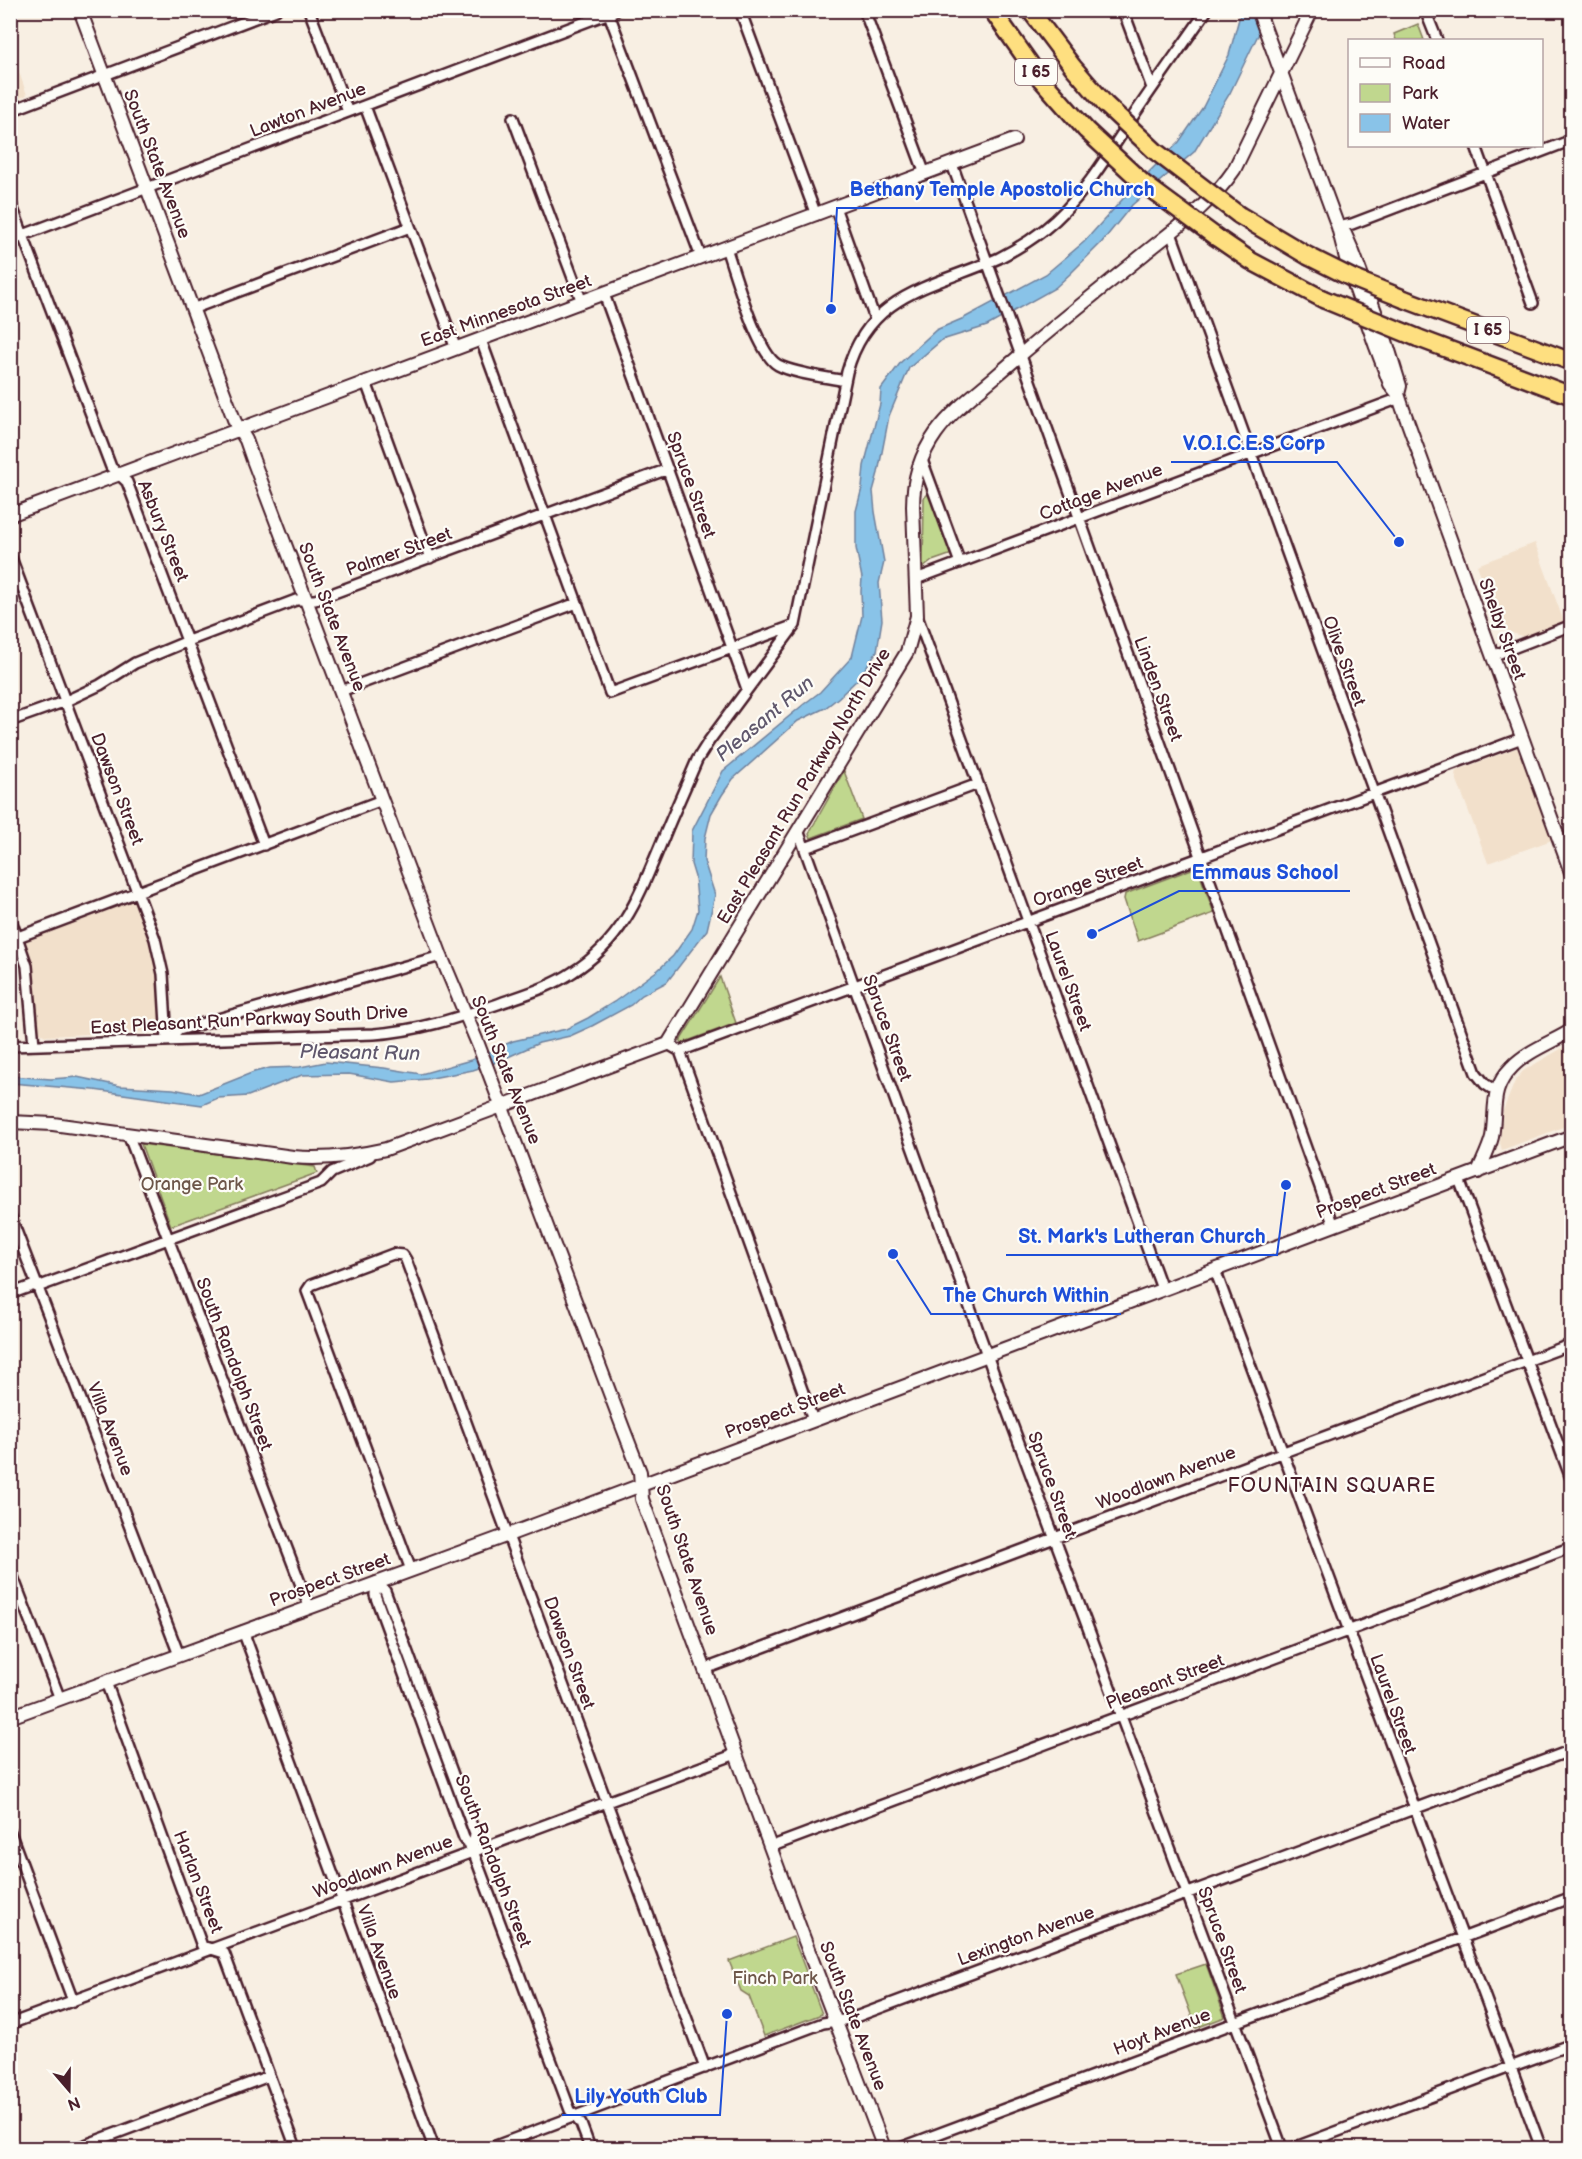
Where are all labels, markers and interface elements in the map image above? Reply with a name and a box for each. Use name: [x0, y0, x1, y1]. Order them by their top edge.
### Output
legend: [1348, 39, 1543, 147]
text: Road: [1402, 53, 1446, 74]
road number: I 65: [1015, 59, 1057, 85]
street label: Lawton Avenue: [247, 78, 369, 142]
text: Park: [1402, 83, 1438, 104]
street label: South State Avenue: [119, 87, 195, 242]
text: Water: [1402, 113, 1450, 134]
callout: Bethany Temple Apostolic Church: [837, 170, 1167, 208]
text: Bethany Temple Apostolic Church: [849, 178, 1155, 202]
street label: East Minnesota Street: [418, 270, 595, 352]
road number: I 65: [1467, 317, 1509, 343]
callout: V.O.I.C.E.S Corp: [1171, 424, 1337, 462]
street label: Spruce Street: [662, 429, 720, 542]
text: V.O.I.C.E.S Corp: [1183, 432, 1325, 456]
street label: Cottage Avenue: [1037, 459, 1166, 525]
street label: Asbury Street: [133, 477, 193, 585]
street label: Palmer Street: [343, 523, 455, 581]
street label: South State Avenue: [294, 540, 370, 695]
street label: Shelby Street: [1474, 575, 1530, 683]
street label: Olive Street: [1318, 613, 1370, 709]
street label: Linden Street: [1129, 634, 1187, 745]
street label: East Pleasant Run Parkway North Drive: [713, 644, 895, 928]
water label: Pleasant Run: [711, 671, 819, 767]
street label: Dawson Street: [86, 730, 148, 848]
street label: Orange Street: [1030, 852, 1146, 912]
callout: Emmaus School: [1179, 853, 1350, 891]
text: Emmaus School: [1192, 861, 1338, 885]
street label: Laurel Street: [1040, 928, 1096, 1034]
street label: Spruce Street: [858, 972, 916, 1085]
street label: South State Avenue: [467, 993, 545, 1147]
street label: East Pleasant Run Parkway South Drive: [90, 1001, 409, 1039]
water label: Pleasant Run: [299, 1040, 421, 1066]
street label: Prospect Street: [1313, 1158, 1439, 1224]
park label: Orange Park: [141, 1174, 243, 1195]
callout: St. Mark's Lutheran Church: [1006, 1217, 1277, 1255]
text: St. Mark's Lutheran Church: [1018, 1225, 1266, 1249]
street label: South Randolph Street: [191, 1275, 277, 1454]
callout: The Church Within: [931, 1276, 1121, 1314]
text: The Church Within: [943, 1284, 1109, 1308]
street label: Prospect Street: [722, 1378, 848, 1444]
street label: Villa Avenue: [83, 1379, 138, 1479]
street label: Spruce Street: [1023, 1429, 1081, 1542]
street label: Woodlawn Avenue: [1093, 1442, 1239, 1514]
district label: FOUNTAIN SQUARE: [1227, 1474, 1437, 1498]
street label: South State Avenue: [651, 1482, 723, 1638]
street label: Prospect Street: [267, 1548, 394, 1612]
street label: Dawson Street: [539, 1594, 599, 1713]
street label: Pleasant Street: [1103, 1650, 1227, 1714]
street label: Laurel Street: [1365, 1651, 1421, 1757]
street label: South Randolph Street: [450, 1772, 536, 1951]
street label: Harlan Street: [169, 1828, 227, 1937]
street label: Woodlawn Avenue: [310, 1831, 456, 1903]
street label: Spruce Street: [1193, 1884, 1251, 1997]
street label: Lexington Avenue: [955, 1901, 1098, 1971]
street label: Villa Avenue: [352, 1902, 406, 2002]
street label: South State Avenue: [815, 1939, 891, 2094]
park label: Finch Park: [732, 1968, 818, 1989]
street label: Hoyt Avenue: [1111, 2004, 1214, 2060]
north arrow: [39, 2060, 99, 2120]
callout: Lily Youth Club: [562, 2077, 720, 2115]
text: Lily Youth Club: [574, 2085, 708, 2109]
text: N: [65, 2092, 83, 2114]

